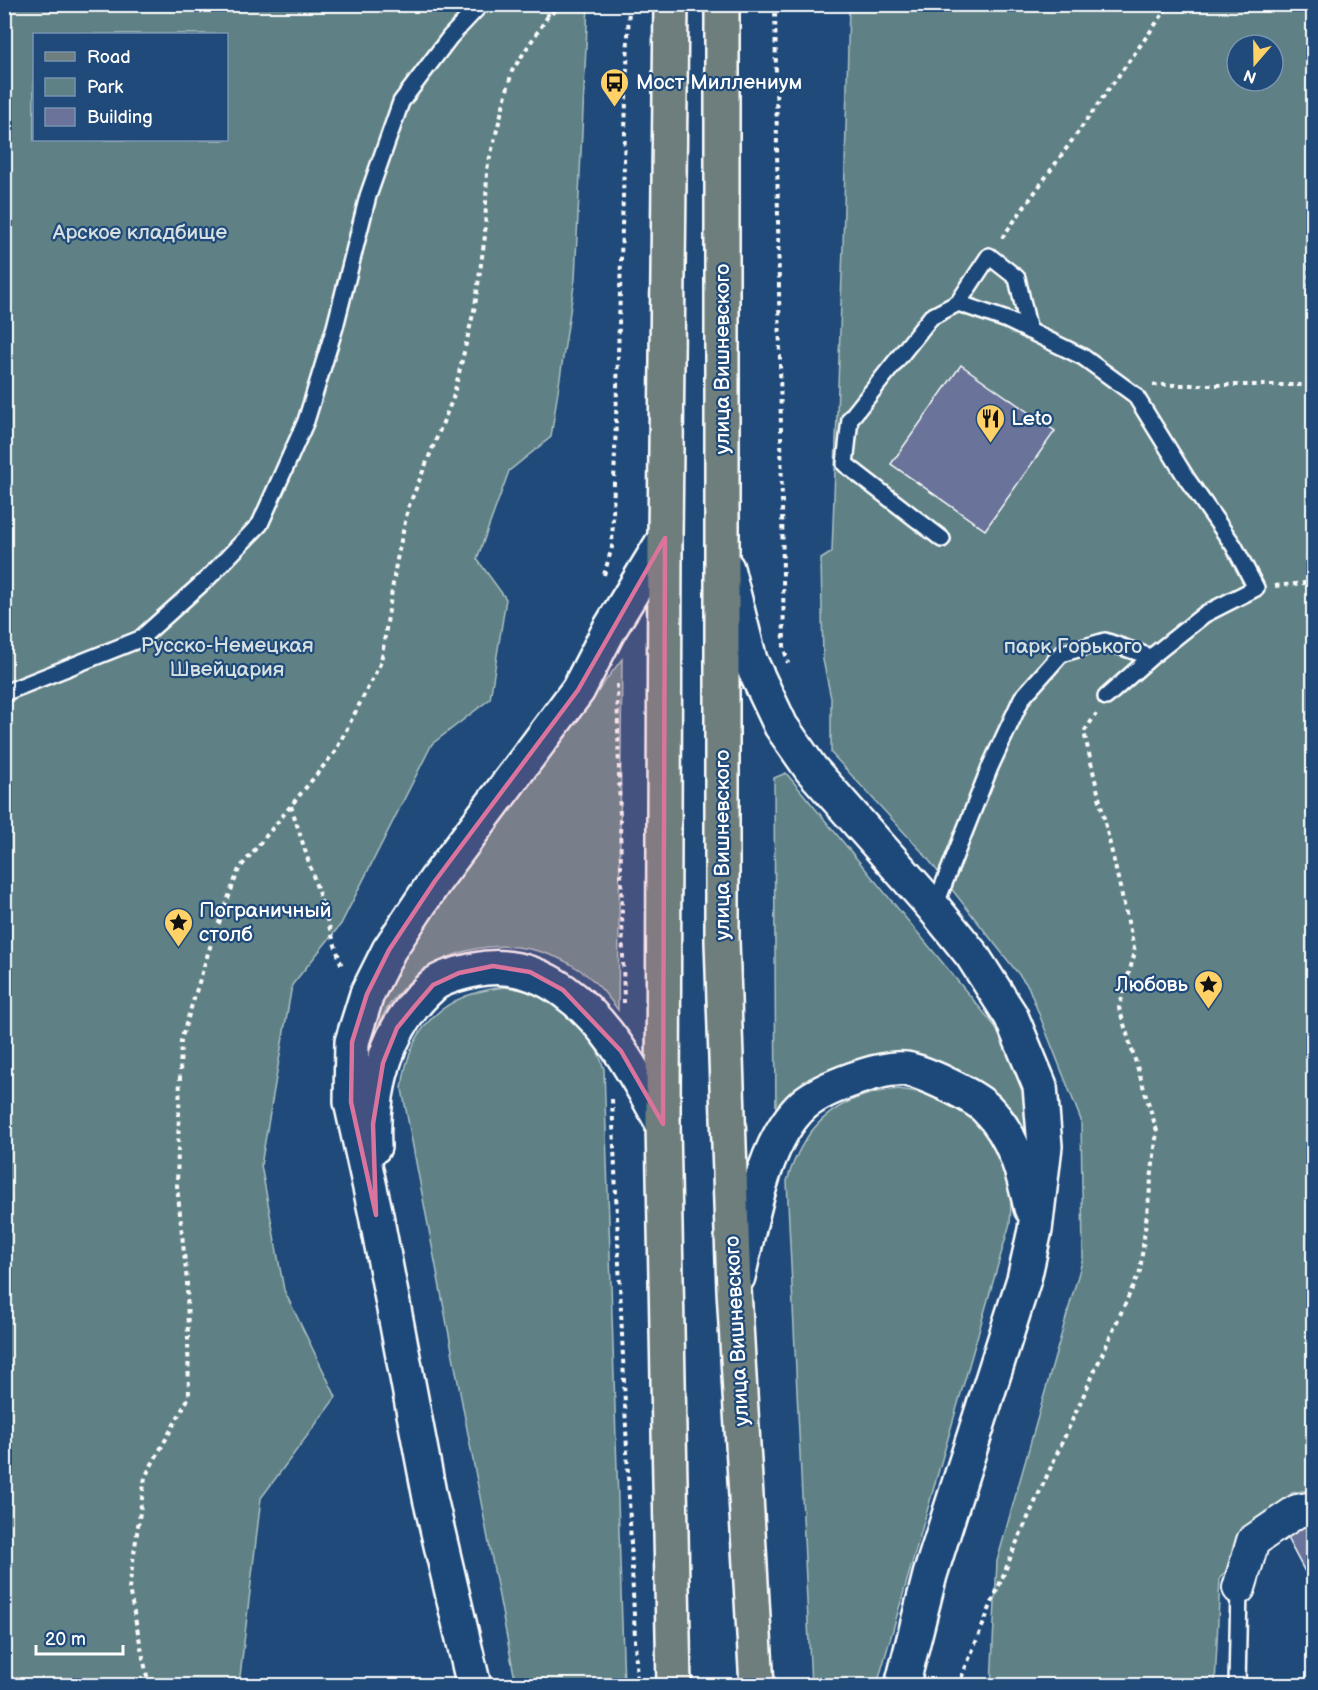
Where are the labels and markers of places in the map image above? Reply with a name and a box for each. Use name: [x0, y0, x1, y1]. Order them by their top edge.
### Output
bus stop icon: Мост Миллениум: [599, 66, 631, 108]
place label: Мост Миллениум: [636, 70, 802, 95]
restaurant icon: Leto: [974, 402, 1006, 444]
place label: Leto: [1011, 406, 1053, 431]
place label: Пограничный столб: [199, 898, 332, 947]
place icon: Пограничный столб: [162, 906, 194, 948]
place icon: Любовь: [1193, 968, 1225, 1010]
place label: Любовь: [1114, 972, 1189, 997]

